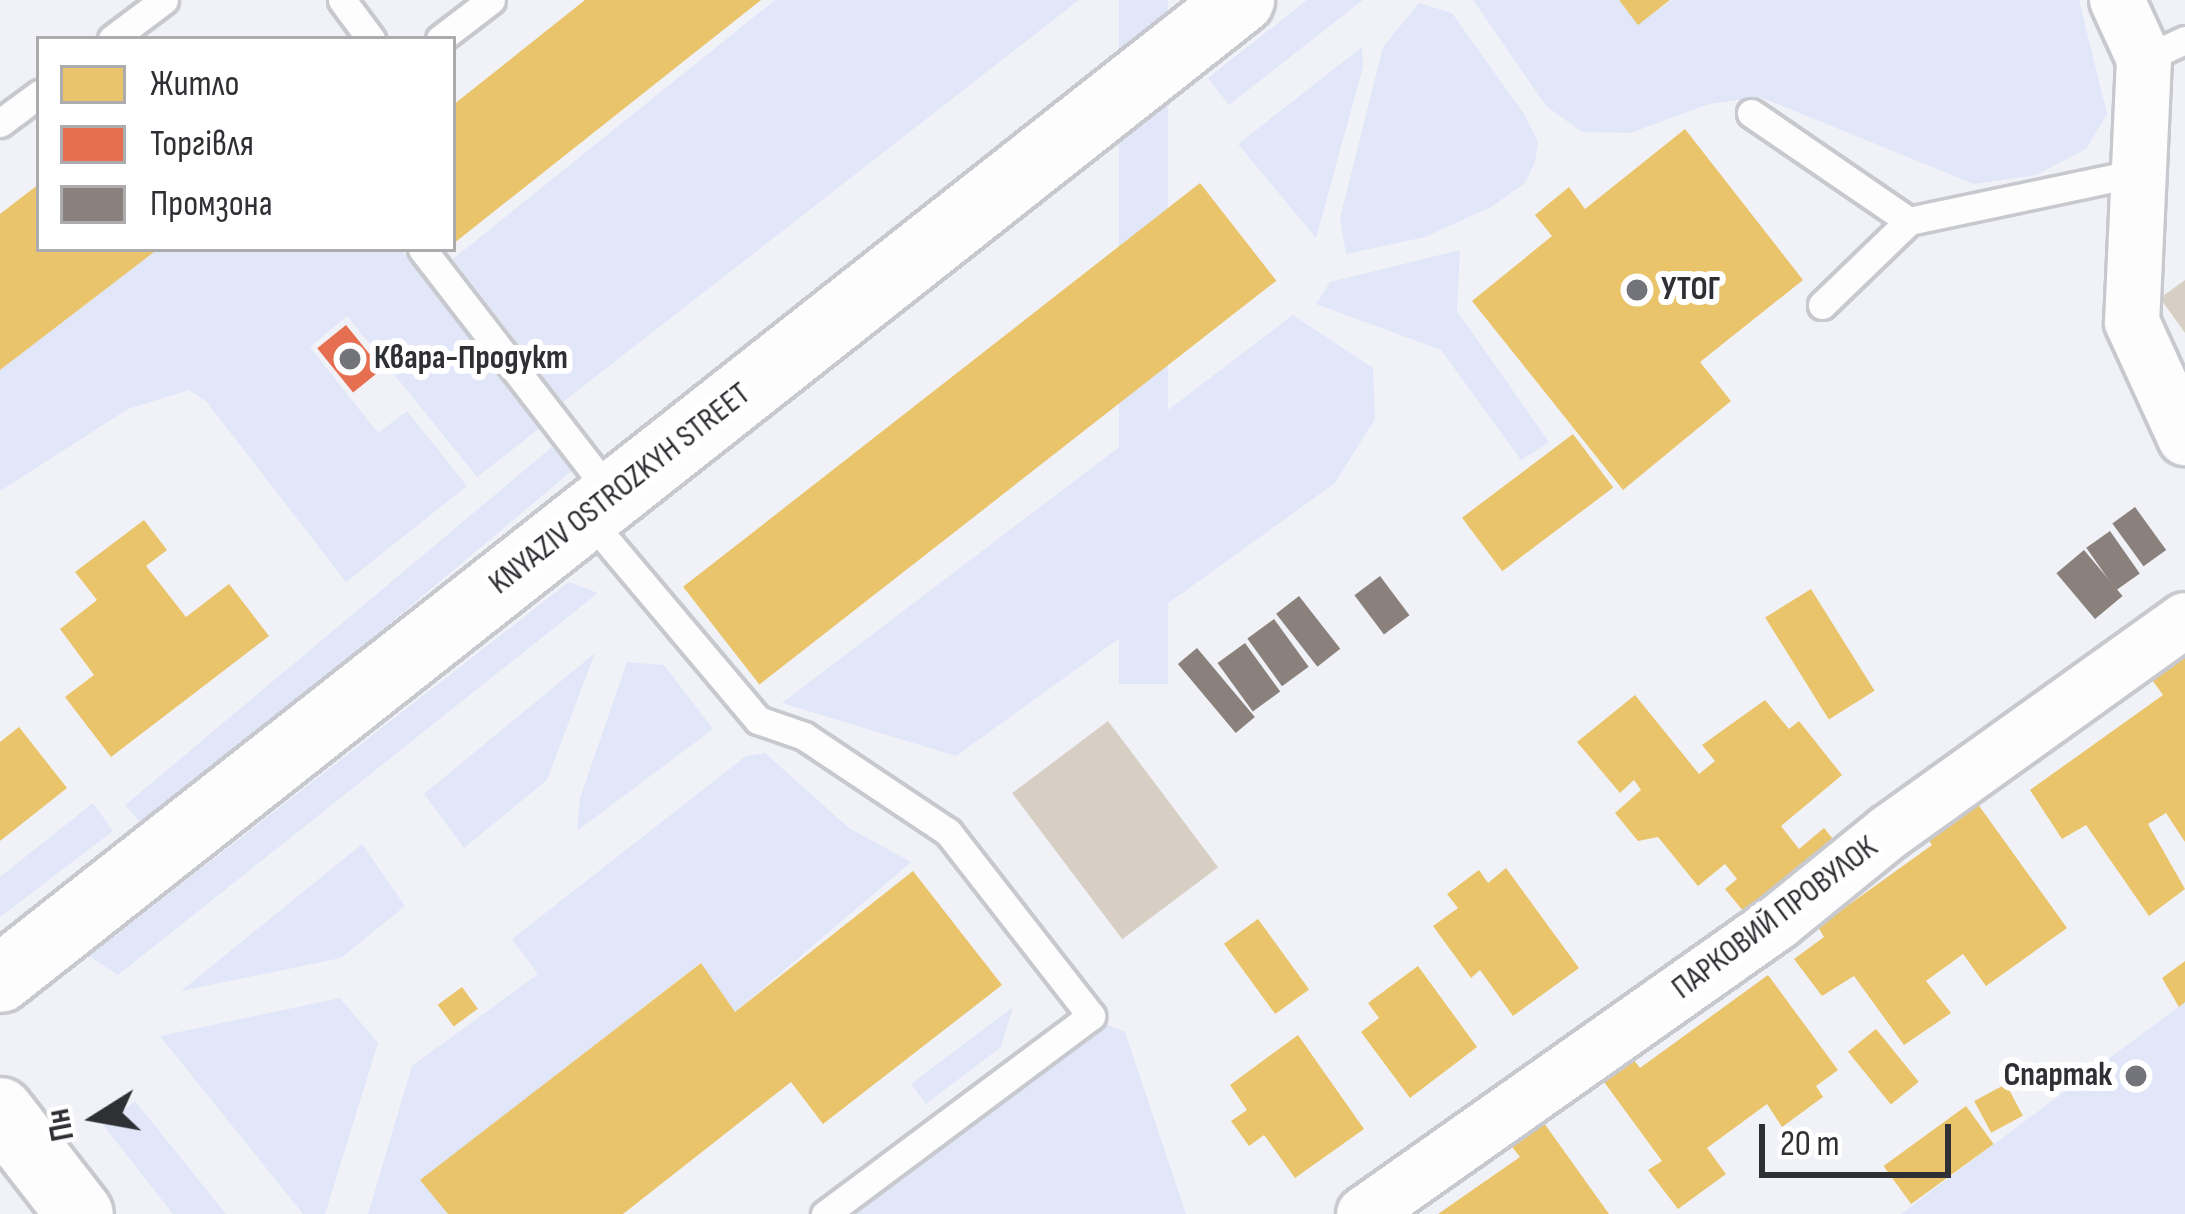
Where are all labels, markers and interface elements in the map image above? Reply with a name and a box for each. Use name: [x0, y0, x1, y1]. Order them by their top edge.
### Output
legend: [36, 36, 456, 252]
text: Житло: [150, 63, 239, 106]
text: Торгівля: [150, 123, 254, 166]
text: Промзона: [150, 183, 273, 226]
place label: УТОГ: [1661, 270, 1720, 310]
marker: УТОГ: [1624, 277, 1650, 303]
place label: Квара-Продукт: [374, 339, 568, 379]
marker: Квара-Продукт: [337, 346, 363, 372]
street label: KNYAZIV OSTROZKYH STREET: [481, 375, 759, 603]
street label: ПАРКОВИЙ ПРОВУЛОК: [1664, 828, 1886, 1008]
place label: Спартак: [2004, 1056, 2112, 1096]
north arrow: [36, 1058, 156, 1178]
marker: Спартак: [2123, 1063, 2149, 1089]
scale bar: [1765, 1100, 1957, 1174]
text: Пн: [38, 1105, 83, 1144]
text: 20 m: [1780, 1123, 1840, 1166]

